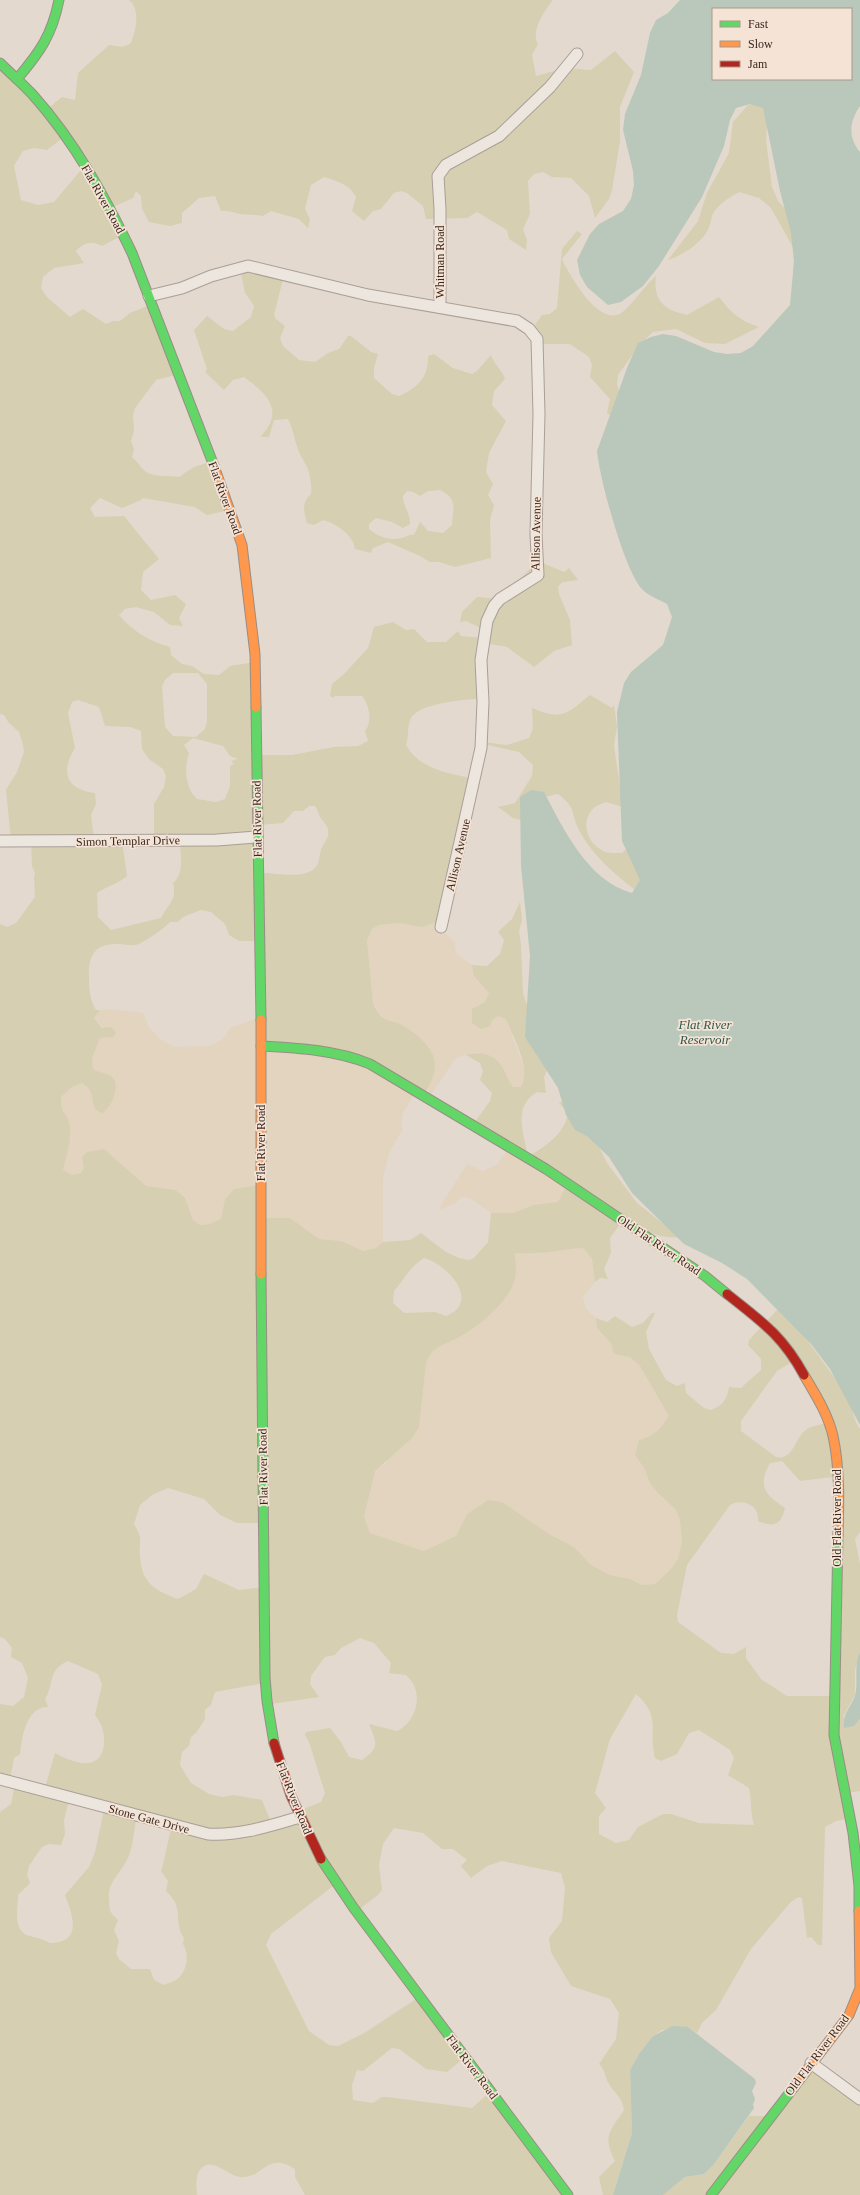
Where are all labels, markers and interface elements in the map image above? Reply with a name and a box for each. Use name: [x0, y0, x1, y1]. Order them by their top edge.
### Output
legend: [712, 8, 852, 80]
text: Fast: [748, 17, 769, 31]
text: Slow: [748, 37, 773, 51]
text: Jam: [748, 57, 768, 71]
street label: Flat River Road: [78, 162, 128, 236]
street label: Whitman Road: [433, 226, 447, 298]
street label: Flat River Road: [205, 460, 245, 536]
street label: Allison Avenue: [528, 497, 544, 571]
street label: Flat River Road: [249, 781, 265, 857]
street label: Allison Avenue: [443, 817, 473, 893]
street label: Simon Templar Drive: [76, 833, 180, 849]
water label: Flat River Reservoir: [677, 1017, 732, 1047]
street label: Flat River Road: [254, 1105, 268, 1181]
street label: Old Flat River Road: [615, 1212, 703, 1278]
street label: Flat River Road: [255, 1429, 271, 1505]
street label: Old Flat River Road: [830, 1469, 844, 1567]
street label: Flat River Road: [273, 1760, 315, 1836]
street label: Stone Gate Drive: [107, 1801, 191, 1837]
street label: Old Flat River Road: [782, 2012, 852, 2098]
street label: Flat River Road: [443, 2032, 501, 2102]

